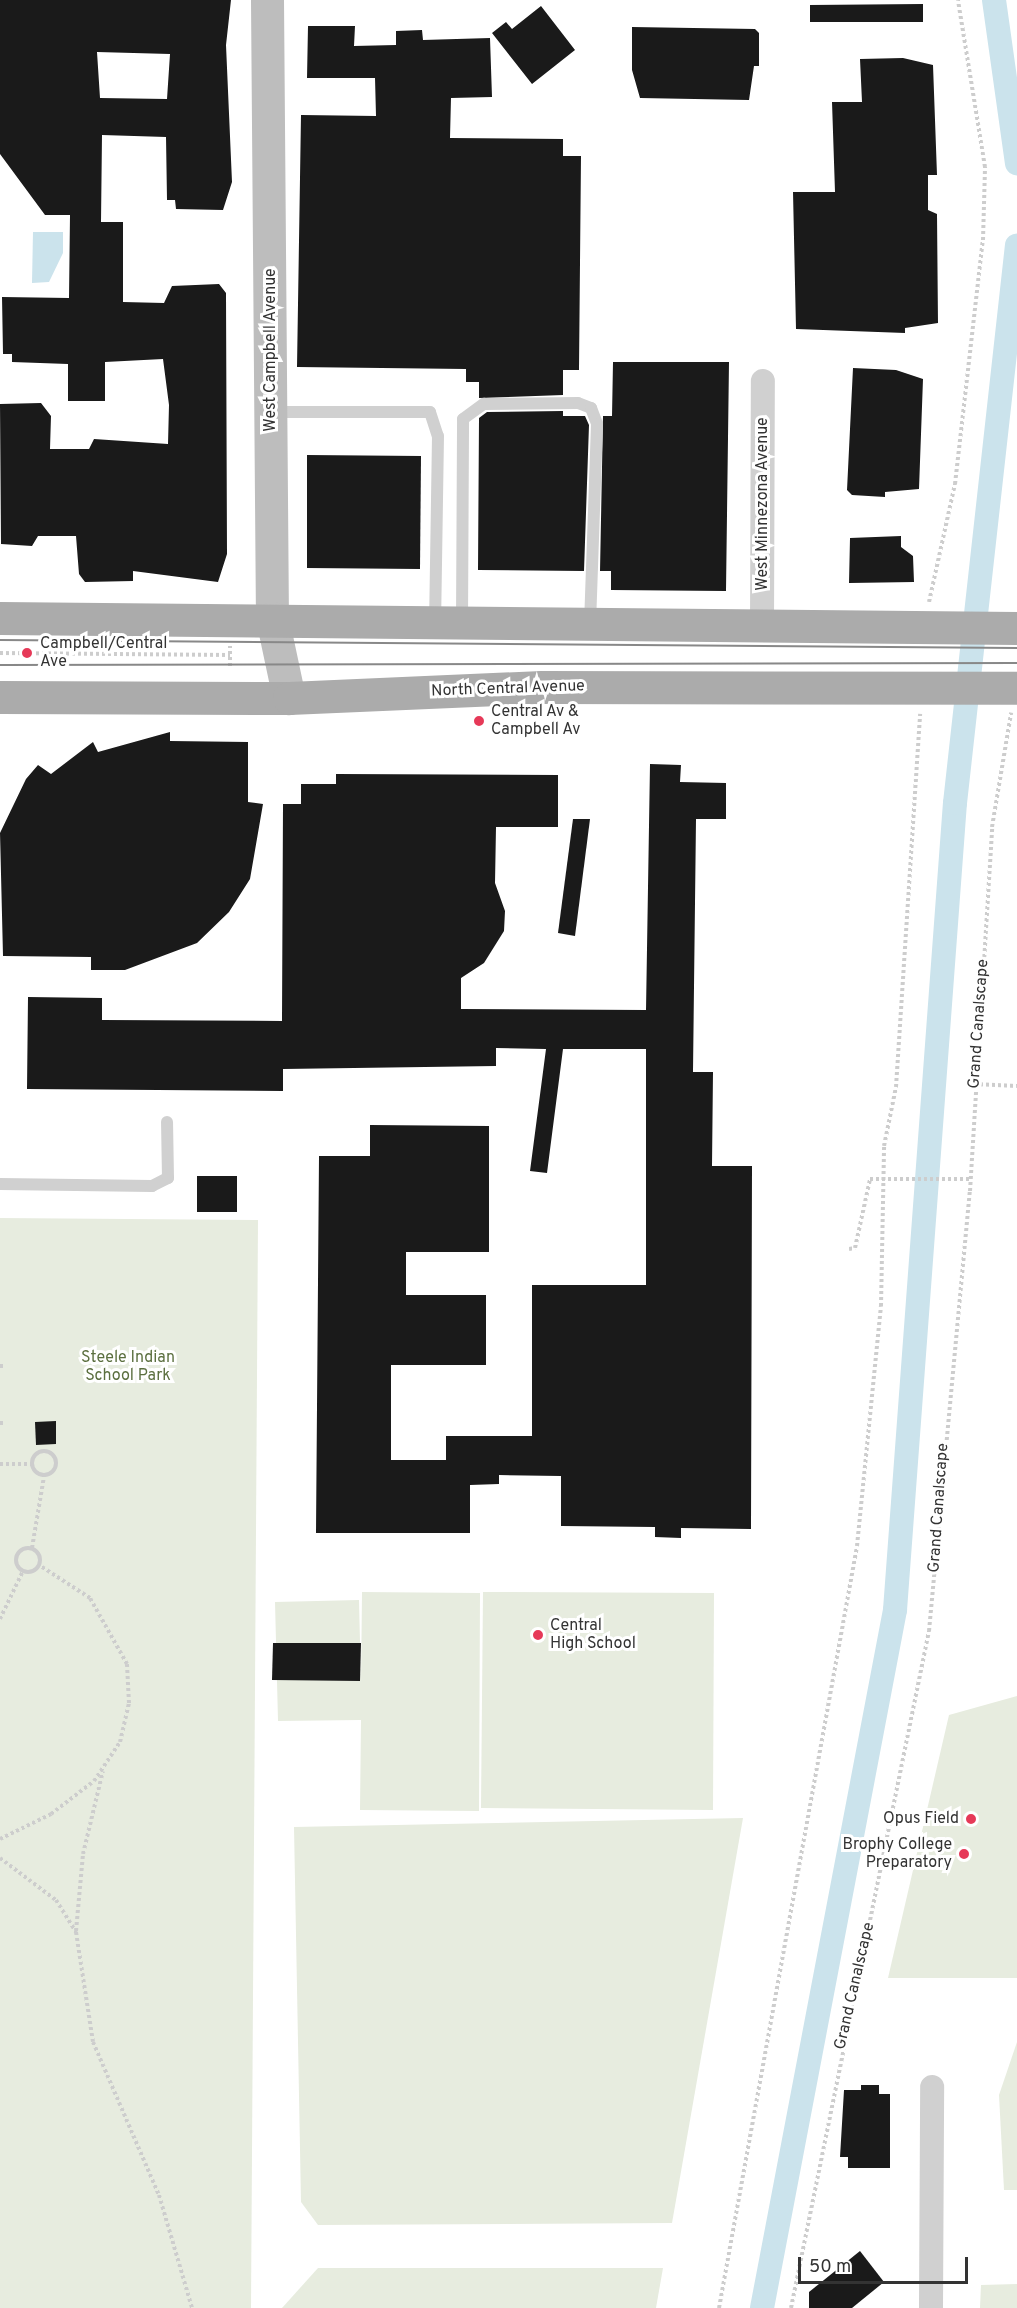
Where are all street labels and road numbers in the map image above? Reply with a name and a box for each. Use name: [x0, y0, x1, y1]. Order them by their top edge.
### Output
street label: West Campbell Avenue: [261, 268, 281, 432]
street label: West Minnezona Avenue: [753, 417, 773, 591]
street label: North Central Avenue: [431, 677, 585, 701]
street label: Grand Canalscape: [965, 959, 993, 1089]
street label: Grand Canalscape: [925, 1443, 953, 1573]
street label: Grand Canalscape: [831, 1921, 879, 2051]

